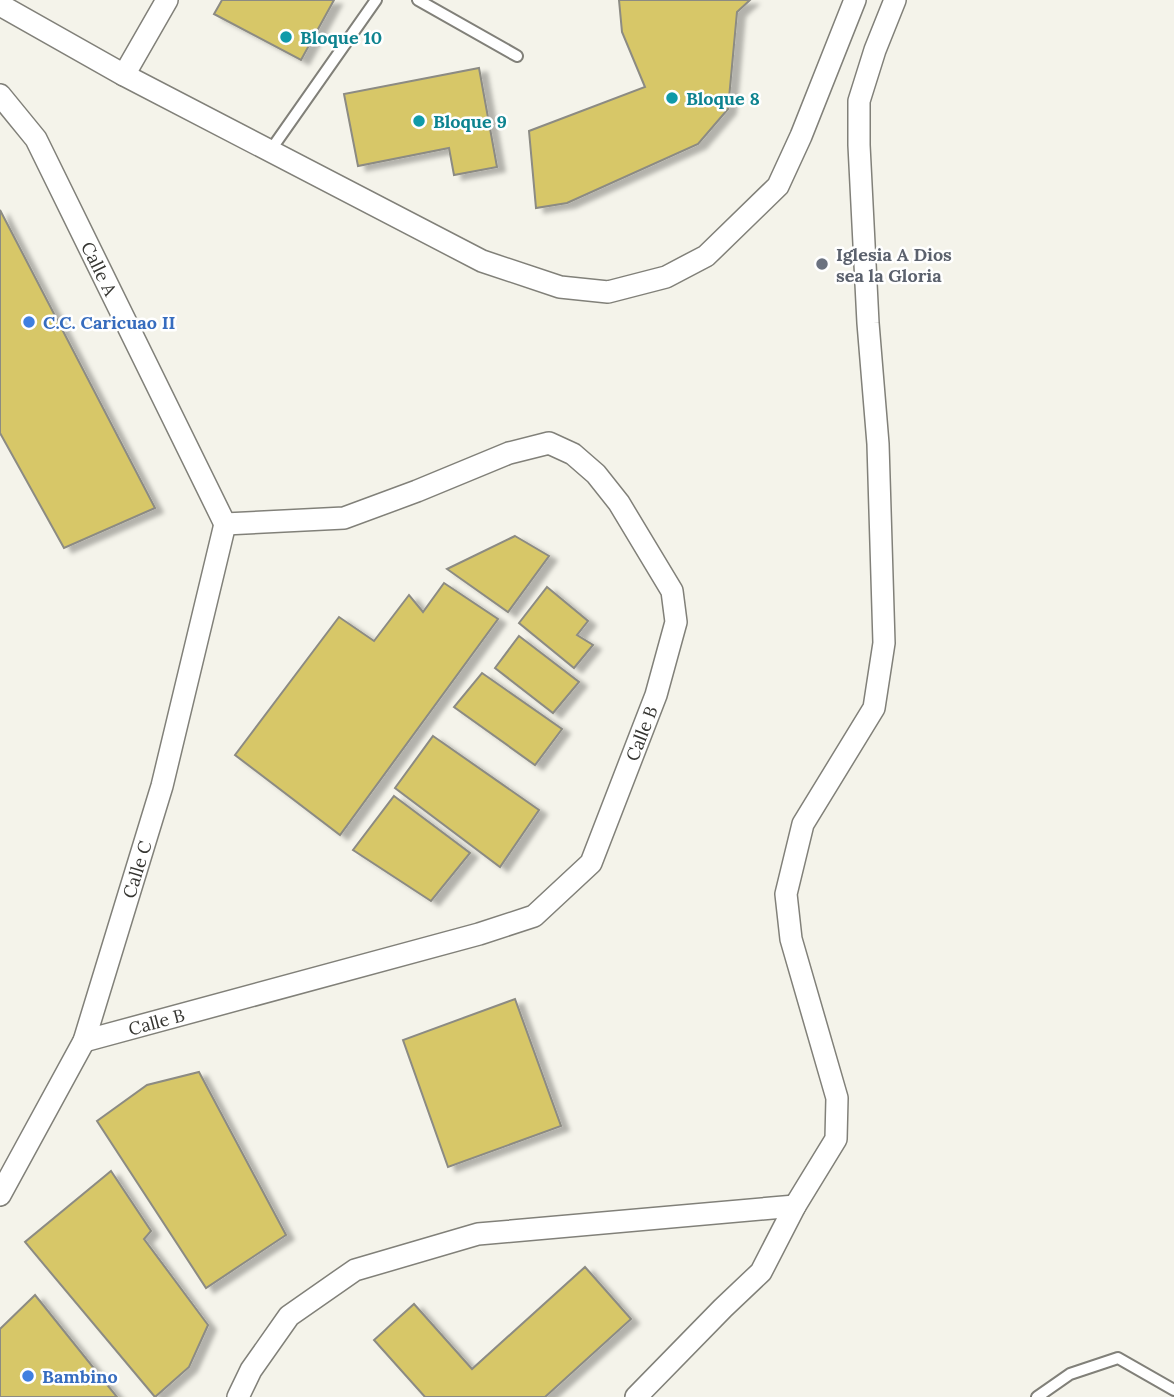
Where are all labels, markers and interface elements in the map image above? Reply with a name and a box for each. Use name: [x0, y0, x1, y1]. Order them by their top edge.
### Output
place label: Bloque 10: [300, 26, 382, 49]
marker: Bloque 10: [278, 29, 294, 45]
place label: Bloque 8: [686, 87, 760, 110]
marker: Bloque 8: [664, 90, 680, 106]
place label: Bloque 9: [433, 110, 507, 133]
marker: Bloque 9: [411, 113, 427, 129]
street label: Calle A: [77, 238, 123, 300]
place label: Iglesia A Dios sea la Gloria: [836, 243, 952, 287]
marker: Iglesia A Dios sea la Gloria: [814, 256, 830, 272]
place label: C.C. Caricuao II: [43, 311, 176, 334]
marker: C.C. Caricuao II: [21, 314, 37, 330]
street label: Calle B: [620, 702, 662, 764]
street label: Calle C: [117, 837, 156, 901]
street label: Calle B: [126, 1003, 187, 1040]
place label: Bambino: [42, 1365, 118, 1388]
marker: Bambino: [20, 1368, 36, 1384]

